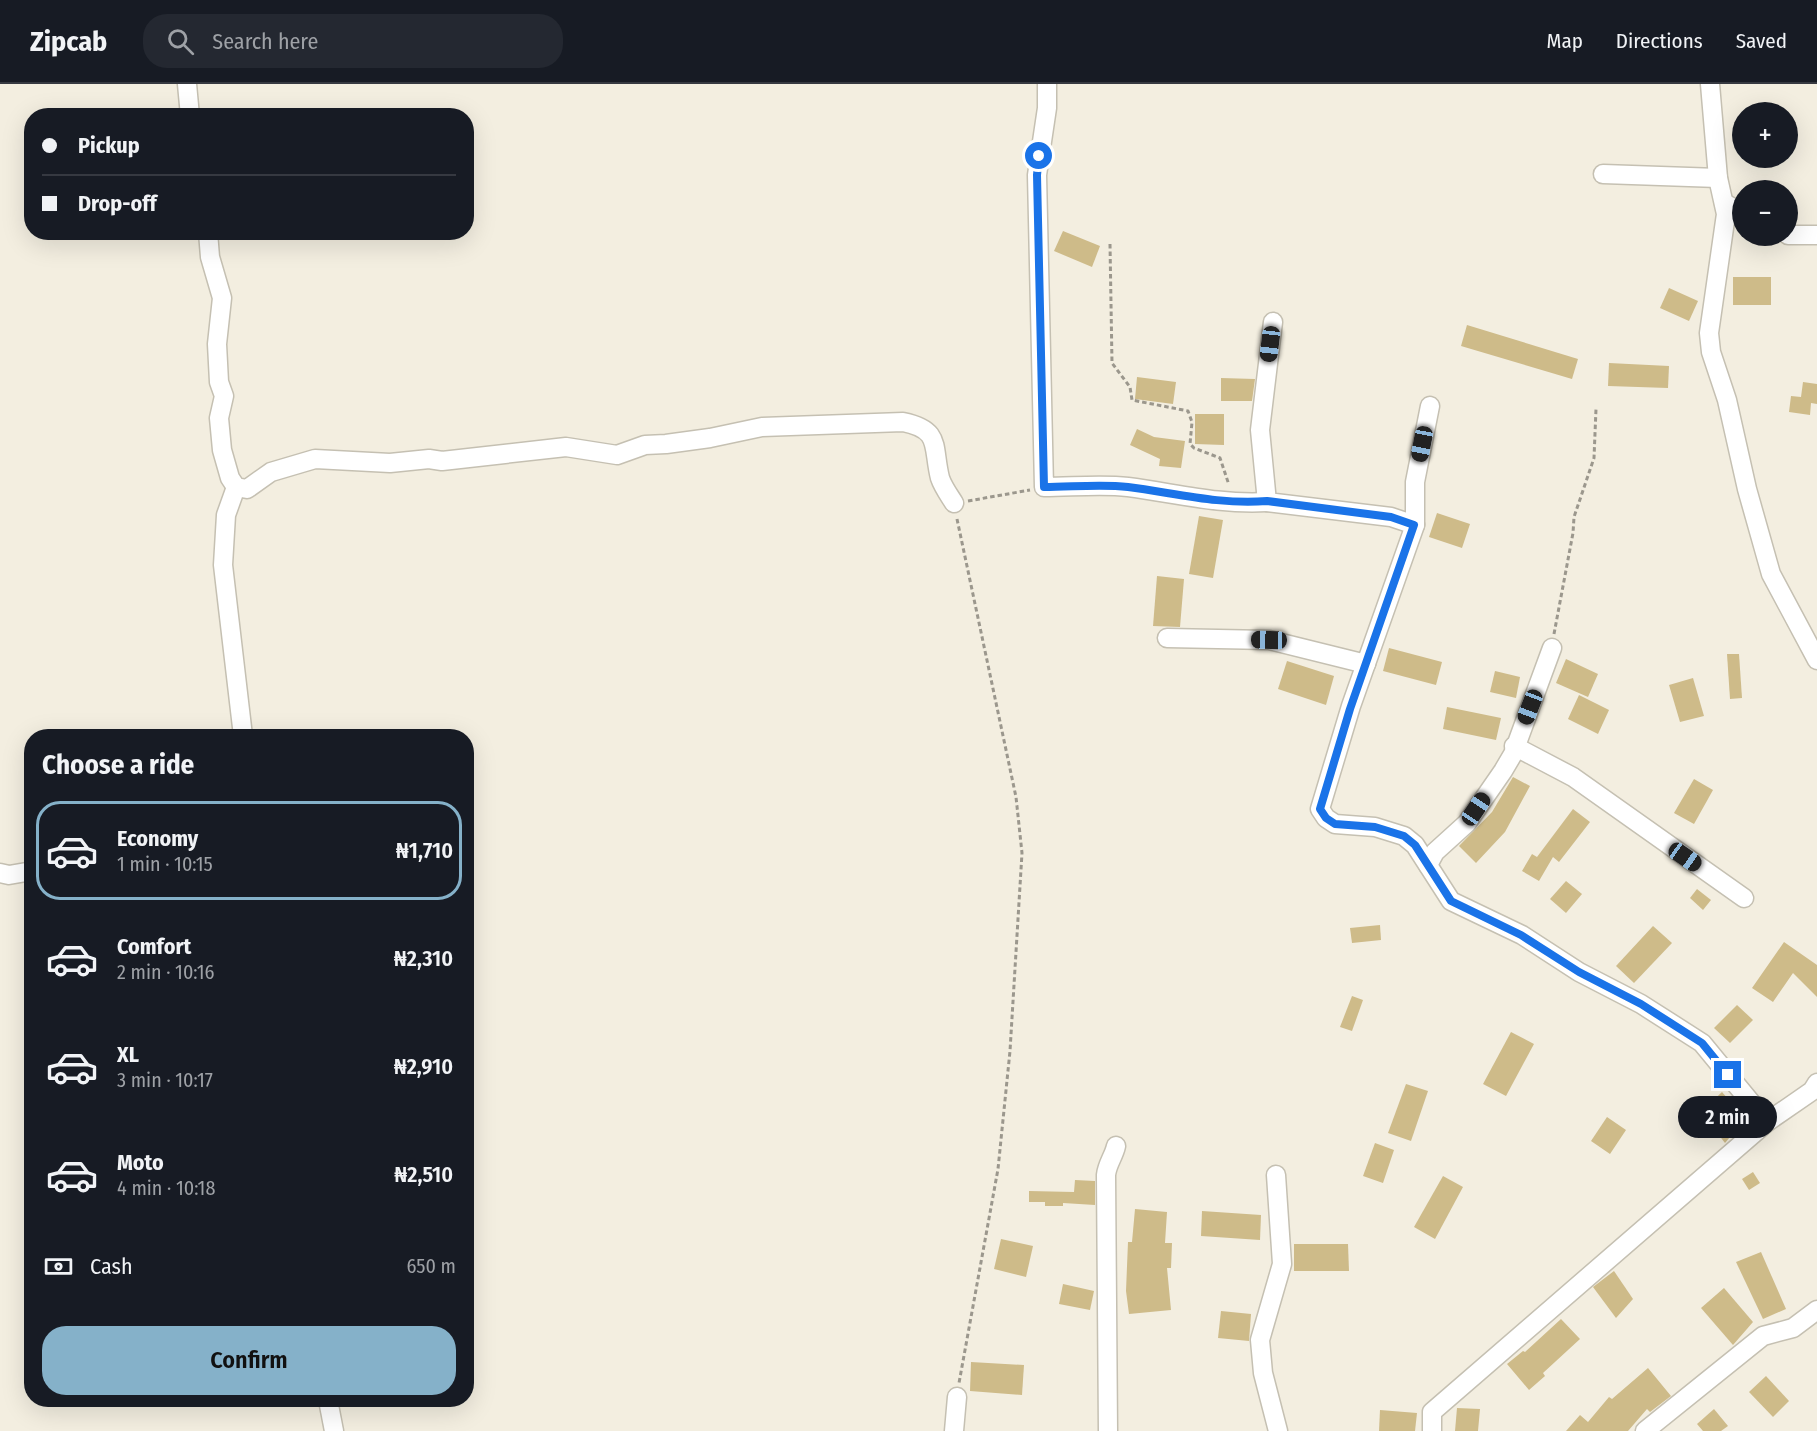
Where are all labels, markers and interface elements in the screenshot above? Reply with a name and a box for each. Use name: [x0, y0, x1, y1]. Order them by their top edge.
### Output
search box: [143, 14, 563, 68]
text: Zipcab: [30, 25, 107, 58]
icon: search: [164, 25, 197, 58]
text: Search here: [212, 28, 318, 55]
text: Map: [1546, 28, 1583, 54]
text: Directions: [1616, 28, 1703, 54]
text: Saved: [1736, 28, 1787, 54]
map controls: [1732, 102, 1798, 246]
button: +: [1732, 102, 1798, 168]
text: Pickup: [78, 132, 140, 159]
route start: [1025, 142, 1052, 169]
button: −: [1732, 180, 1798, 246]
text: Drop-off: [78, 190, 157, 217]
car: [1259, 325, 1281, 363]
car: [1410, 425, 1434, 463]
car: [1251, 631, 1287, 649]
car: [1515, 687, 1545, 727]
text: Choose a ride: [42, 749, 194, 781]
car: [1458, 789, 1494, 829]
icon: car: [45, 824, 99, 878]
text: Economy: [117, 825, 198, 852]
text: ₦1,710: [396, 837, 453, 864]
car: [1665, 839, 1705, 875]
text: 1 min · 10:15: [117, 852, 213, 876]
icon: car: [45, 932, 99, 986]
text: Comfort: [117, 933, 191, 960]
text: ₦2,310: [394, 945, 453, 972]
text: 2 min · 10:16: [117, 960, 214, 984]
icon: car: [45, 1040, 99, 1094]
text: XL: [117, 1041, 139, 1068]
text: ₦2,910: [394, 1053, 453, 1080]
route end: [1714, 1061, 1741, 1088]
text: 3 min · 10:17: [117, 1068, 213, 1092]
callout: 2 min: [1678, 1096, 1778, 1138]
text: 2 min: [1705, 1105, 1750, 1129]
icon: car: [45, 1148, 99, 1202]
text: Moto: [117, 1149, 164, 1176]
text: ₦2,510: [394, 1161, 453, 1188]
text: 4 min · 10:18: [117, 1176, 215, 1200]
icon: cash: [42, 1250, 75, 1283]
text: Cash: [90, 1253, 133, 1280]
text: 650 m: [407, 1254, 456, 1278]
button: Confirm: [42, 1326, 456, 1395]

